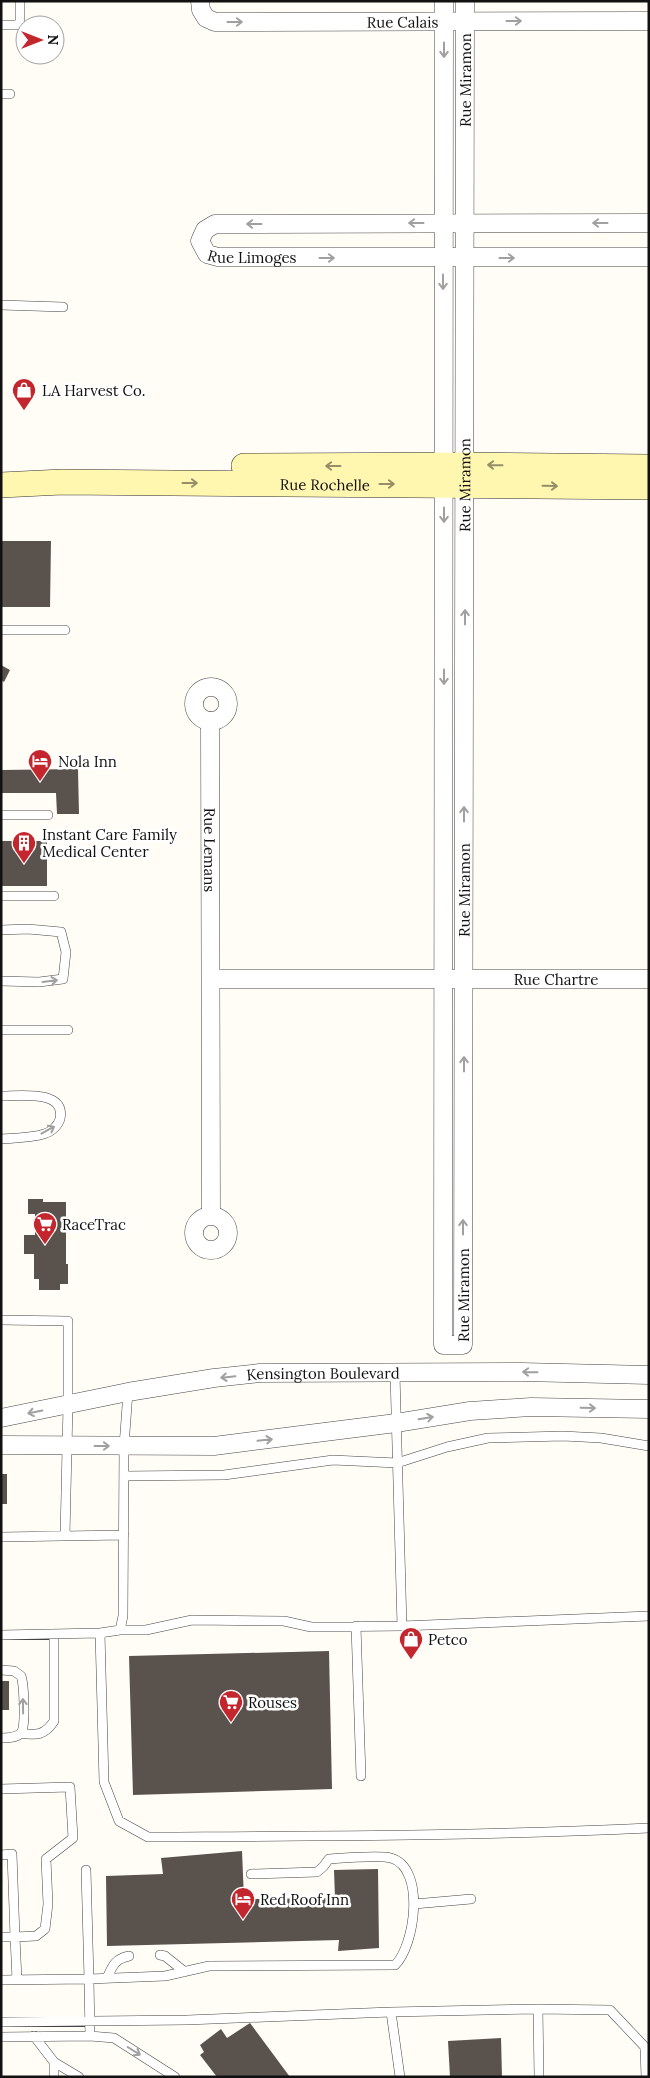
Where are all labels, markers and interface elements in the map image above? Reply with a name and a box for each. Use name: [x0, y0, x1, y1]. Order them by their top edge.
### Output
street label: Rue Calais: [367, 12, 439, 31]
north arrow: [15, 15, 65, 65]
one-way arrow: [506, 16, 522, 26]
one-way arrow: [227, 17, 243, 27]
street label: Rue Miramon: [455, 33, 474, 127]
text: N: [44, 35, 62, 46]
one-way arrow: [439, 42, 449, 58]
one-way arrow: [408, 218, 424, 228]
one-way arrow: [592, 218, 608, 228]
one-way arrow: [246, 219, 262, 228]
street label: Rue Limoges: [205, 245, 297, 267]
one-way arrow: [318, 253, 335, 263]
one-way arrow: [498, 253, 515, 263]
one-way arrow: [438, 274, 448, 290]
shop icon: LA Harvest Co.: [11, 377, 37, 411]
place label: LA Harvest Co.: [42, 381, 145, 400]
street label: Rue Miramon: [455, 438, 474, 532]
one-way arrow: [487, 460, 504, 470]
one-way arrow: [325, 461, 341, 471]
street label: Rue Rochelle: [280, 474, 370, 494]
one-way arrow: [182, 478, 198, 488]
one-way arrow: [379, 479, 395, 489]
one-way arrow: [542, 481, 558, 491]
one-way arrow: [439, 506, 449, 523]
one-way arrow: [460, 609, 470, 625]
one-way arrow: [439, 669, 449, 685]
hotel icon: Nola Inn: [27, 748, 53, 782]
place label: Nola Inn: [58, 752, 117, 771]
one-way arrow: [459, 806, 469, 822]
street label: Rue Lemans: [201, 808, 220, 892]
place label: Instant Care Family Medical Center: [42, 825, 177, 861]
building icon: Instant Care Family Medical Center: [11, 830, 37, 864]
street label: Rue Miramon: [454, 843, 473, 937]
street label: Rue Chartre: [514, 970, 598, 989]
one-way arrow: [42, 976, 58, 986]
one-way arrow: [459, 1056, 469, 1072]
one-way arrow: [41, 1125, 56, 1135]
supermarket icon: RaceTrac: [32, 1211, 58, 1245]
place label: RaceTrac: [62, 1215, 126, 1234]
one-way arrow: [458, 1219, 468, 1235]
street label: Rue Miramon: [454, 1248, 473, 1342]
street label: Kensington Boulevard: [245, 1363, 400, 1384]
one-way arrow: [522, 1368, 538, 1377]
one-way arrow: [220, 1372, 236, 1382]
one-way arrow: [579, 1403, 595, 1413]
one-way arrow: [27, 1407, 43, 1417]
one-way arrow: [417, 1413, 433, 1423]
one-way arrow: [256, 1435, 272, 1445]
one-way arrow: [94, 1441, 110, 1451]
shop icon: Petco: [398, 1626, 424, 1660]
place label: Petco: [428, 1630, 468, 1649]
supermarket icon: Rouses: [218, 1689, 244, 1723]
place label: Rouses: [248, 1693, 297, 1712]
one-way arrow: [18, 1698, 28, 1714]
hotel icon: Red Roof Inn: [230, 1886, 256, 1920]
place label: Red Roof Inn: [260, 1890, 349, 1909]
one-way arrow: [127, 2046, 141, 2056]

